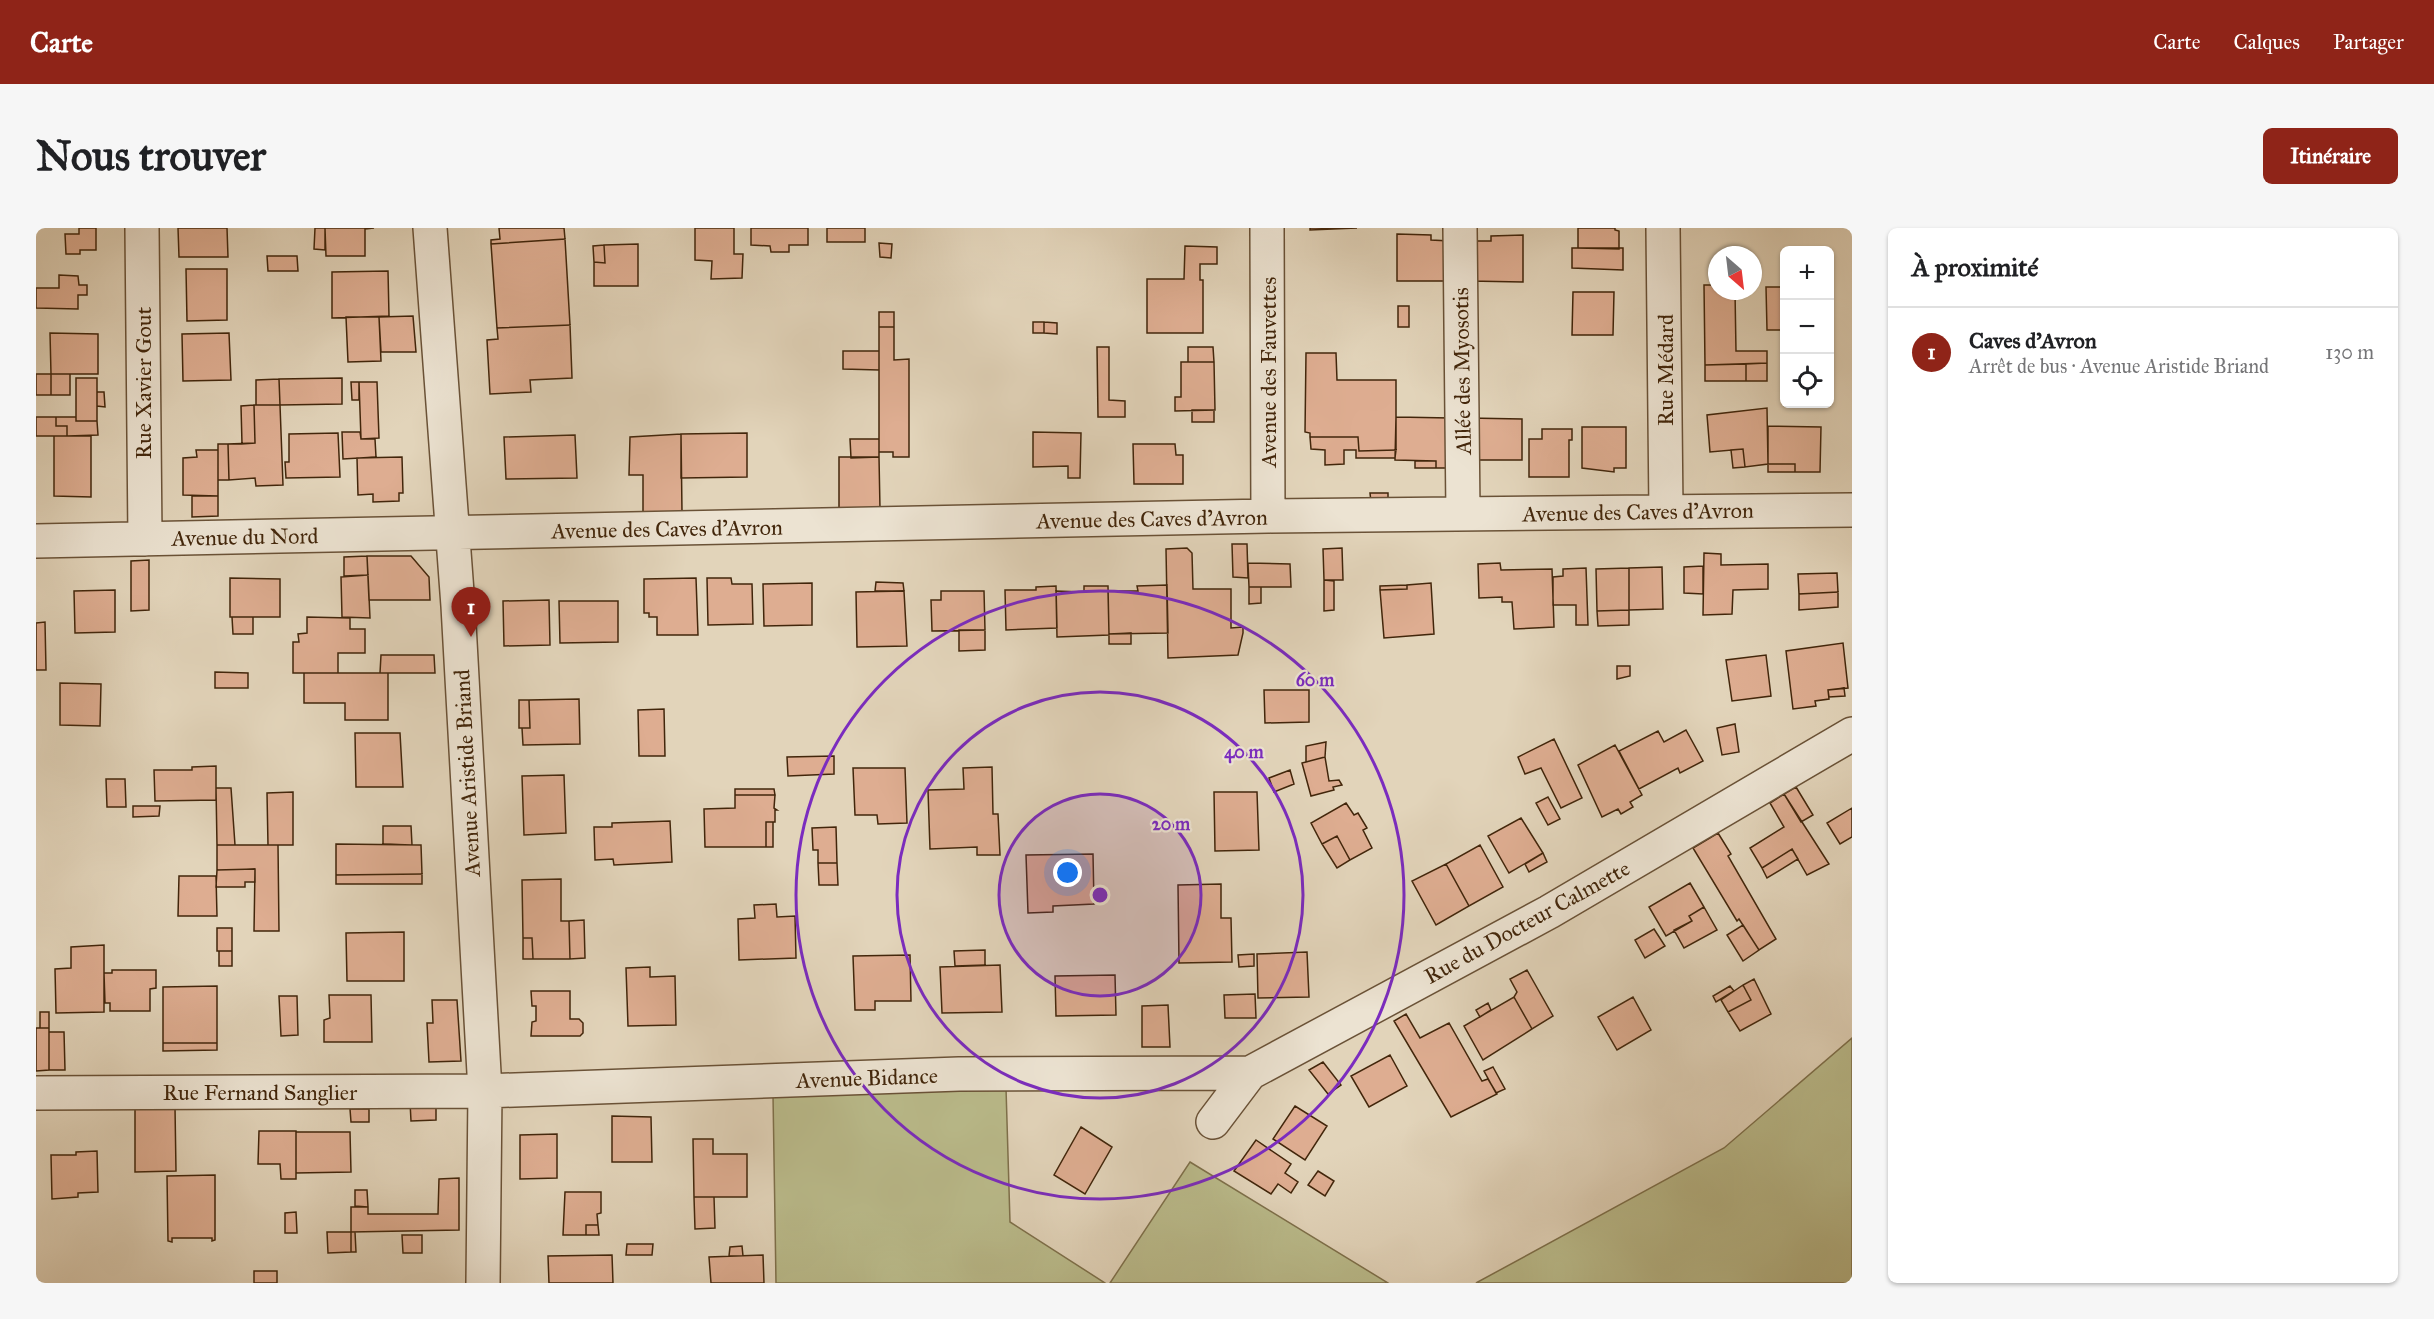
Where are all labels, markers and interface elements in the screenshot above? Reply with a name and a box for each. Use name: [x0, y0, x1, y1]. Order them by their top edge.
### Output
text: Carte: [30, 25, 93, 60]
text: Carte: [2153, 29, 2200, 55]
text: Calques: [2233, 29, 2300, 55]
text: Partager: [2333, 29, 2404, 55]
button: Itinéraire: [2263, 128, 2398, 184]
text: Nous trouver: [36, 130, 266, 182]
north arrow: [1708, 246, 1762, 300]
map controls: [1780, 246, 1834, 408]
button: +: [1780, 246, 1834, 300]
text: À proximité: [1912, 251, 2038, 283]
street label: Avenue des Fauvettes: [1255, 277, 1282, 468]
street label: Allée des Myosotis: [1447, 287, 1477, 456]
button: −: [1780, 300, 1834, 354]
street label: Rue Xavier Gout: [130, 307, 157, 459]
street label: Rue Médard: [1652, 314, 1679, 426]
text: Caves d'Avron: [1969, 327, 2097, 354]
text: 1: [1928, 340, 1935, 364]
text: 130 m: [2325, 340, 2374, 364]
button: locate: [1780, 354, 1834, 408]
text: Arrêt de bus · Avenue Aristide Briand: [1969, 354, 2269, 378]
street label: Avenue des Caves d'Avron: [1521, 496, 1754, 528]
street label: Avenue des Caves d'Avron: [1035, 503, 1268, 535]
street label: Avenue des Caves d'Avron: [550, 513, 783, 545]
street label: Avenue du Nord: [170, 522, 319, 552]
pin: 1: [452, 588, 490, 637]
street label: Avenue Aristide Briand: [448, 669, 486, 878]
text: 60 m: [1296, 669, 1335, 691]
text: 40 m: [1224, 741, 1265, 764]
text: 20 m: [1152, 813, 1191, 835]
street label: Rue du Docteur Calmette: [1420, 854, 1634, 990]
your location: [1053, 858, 1082, 887]
centre of rings: [1090, 885, 1110, 905]
street label: Avenue Bidance: [795, 1062, 938, 1094]
street label: Rue Fernand Sanglier: [163, 1079, 358, 1106]

